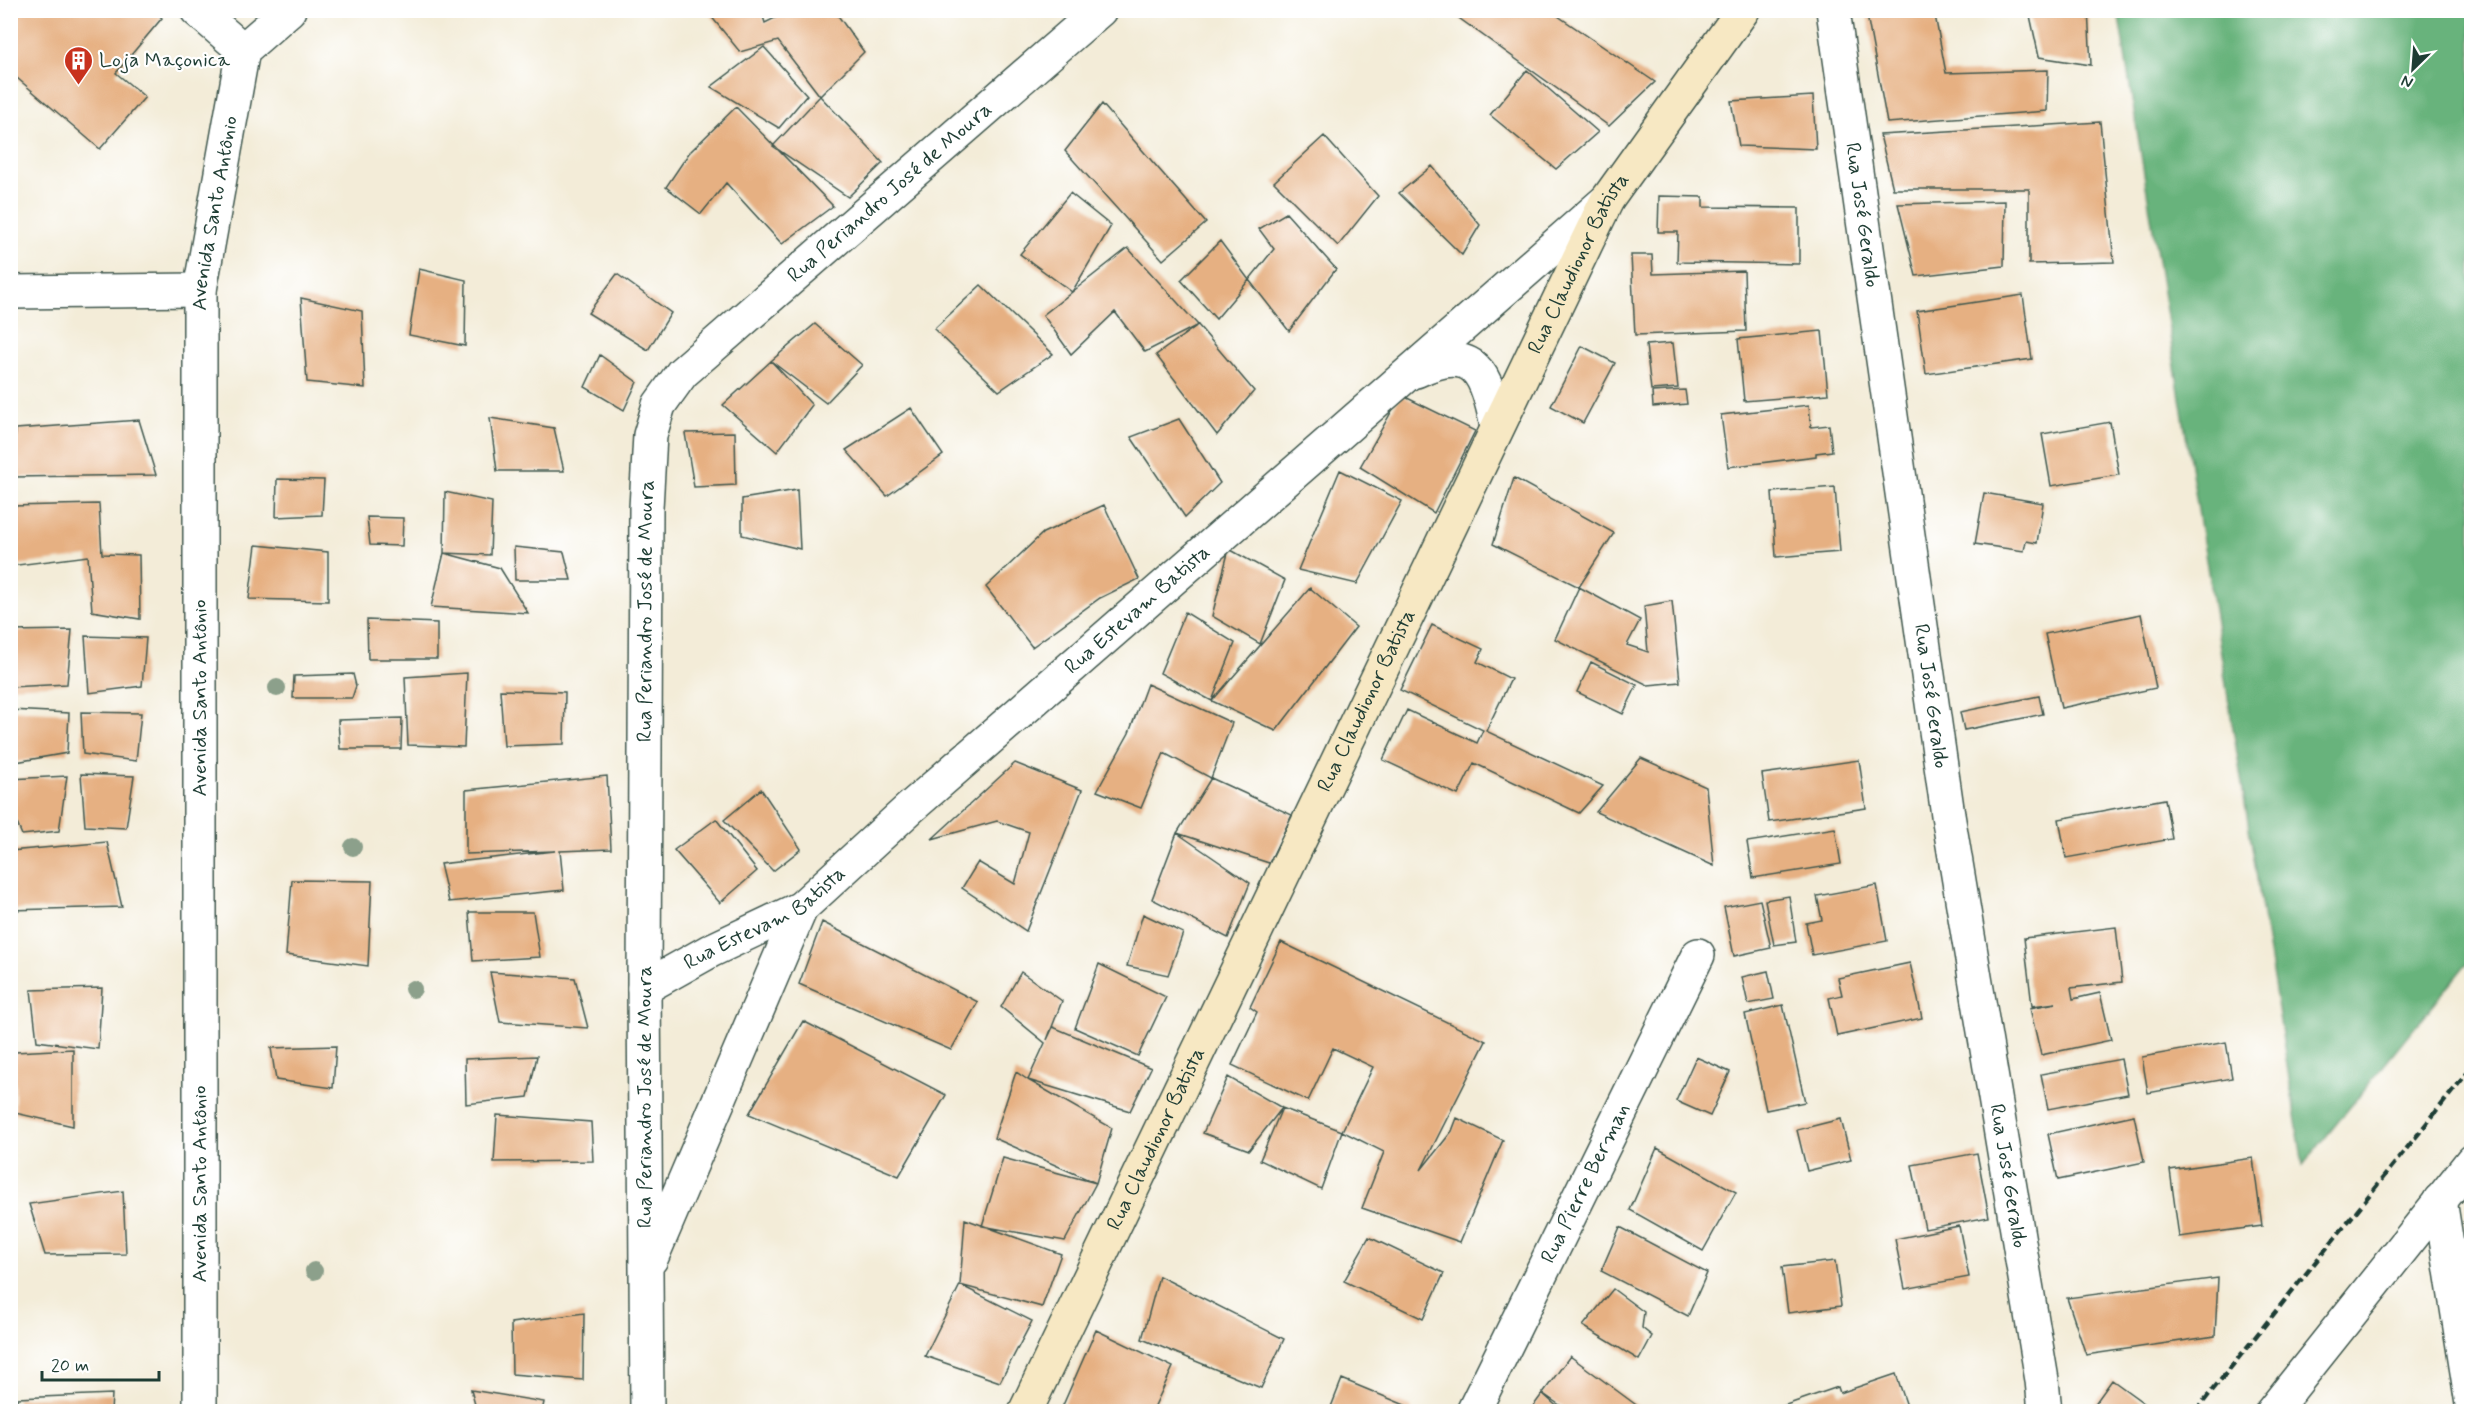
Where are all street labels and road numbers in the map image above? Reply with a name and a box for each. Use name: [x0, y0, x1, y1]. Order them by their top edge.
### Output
street label: Rua Periandro José de Moura: [781, 96, 998, 289]
street label: Avenida Santo Antônio: [186, 114, 245, 311]
street label: Rua José Geraldo: [1838, 141, 1886, 289]
street label: Rua Claudionor Batista: [1521, 167, 1636, 359]
street label: Rua Periandro José de Moura: [631, 479, 662, 742]
street label: Rua Estevam Batista: [1059, 538, 1216, 681]
street label: Avenida Santo Antônio: [186, 599, 214, 797]
street label: Rua Claudionor Batista: [1311, 605, 1422, 797]
street label: Rua José Geraldo: [1907, 622, 1955, 770]
street label: Rua Estevam Batista: [679, 860, 852, 977]
street label: Rua Periandro José de Moura: [631, 966, 659, 1228]
street label: Rua Claudionor Batista: [1100, 1043, 1212, 1235]
street label: Avenida Santo Antônio: [186, 1085, 214, 1283]
street label: Rua Pierre Berman: [1534, 1098, 1637, 1268]
street label: Rua José Geraldo: [1982, 1102, 2034, 1250]

